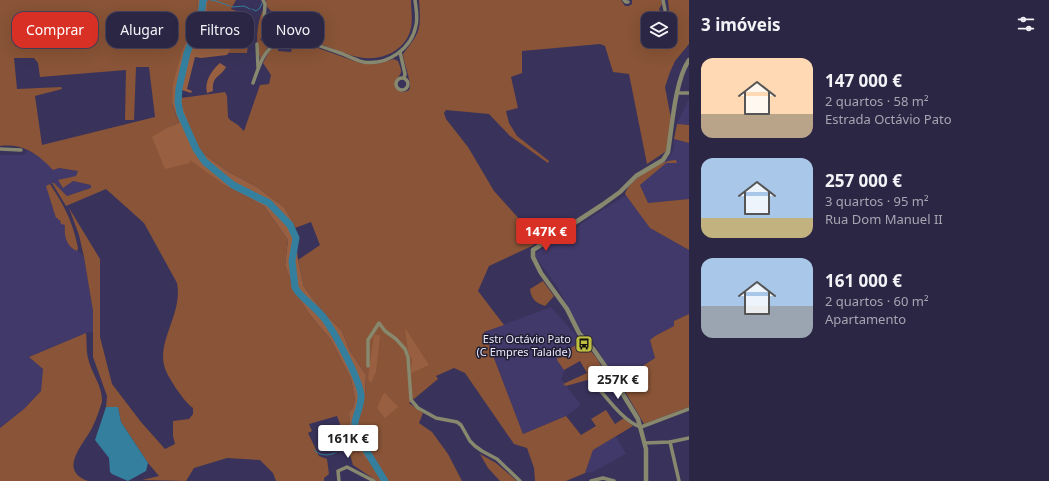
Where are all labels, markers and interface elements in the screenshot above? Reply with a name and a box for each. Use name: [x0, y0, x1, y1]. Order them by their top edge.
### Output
chip: Comprar: [12, 12, 98, 48]
chip: Alugar: [106, 12, 178, 48]
chip: Filtros: [186, 12, 254, 48]
chip: Novo: [262, 12, 324, 48]
map controls: [641, 12, 677, 48]
button: layers: [641, 12, 677, 48]
text: 3 imóveis: [701, 13, 781, 36]
icon: filters: [1015, 13, 1037, 35]
text: 147 000 €: [825, 69, 902, 92]
icon: home: [733, 74, 781, 122]
text: 2 quartos · 58 m²: [825, 92, 929, 110]
text: Estrada Octávio Pato: [825, 110, 952, 128]
text: 257 000 €: [825, 169, 902, 192]
icon: home: [733, 174, 781, 222]
text: 3 quartos · 95 m²: [825, 192, 929, 210]
text: Rua Dom Manuel II: [825, 210, 943, 228]
pin: 147K €: [513, 218, 579, 252]
text: 147K €: [525, 222, 567, 240]
text: 161 000 €: [825, 269, 902, 292]
icon: home: [733, 274, 781, 322]
text: 2 quartos · 60 m²: [825, 292, 929, 310]
text: Apartamento: [825, 310, 906, 328]
place label: Estr Octávio Pato (C Empres Talaíde): [477, 331, 571, 359]
bus stop icon: Estr Octávio Pato (C Empres Talaíde): [574, 334, 594, 354]
pin: 257K €: [585, 366, 651, 400]
text: 257K €: [597, 370, 639, 388]
pin: 161K €: [315, 425, 381, 459]
text: 161K €: [327, 429, 369, 447]

